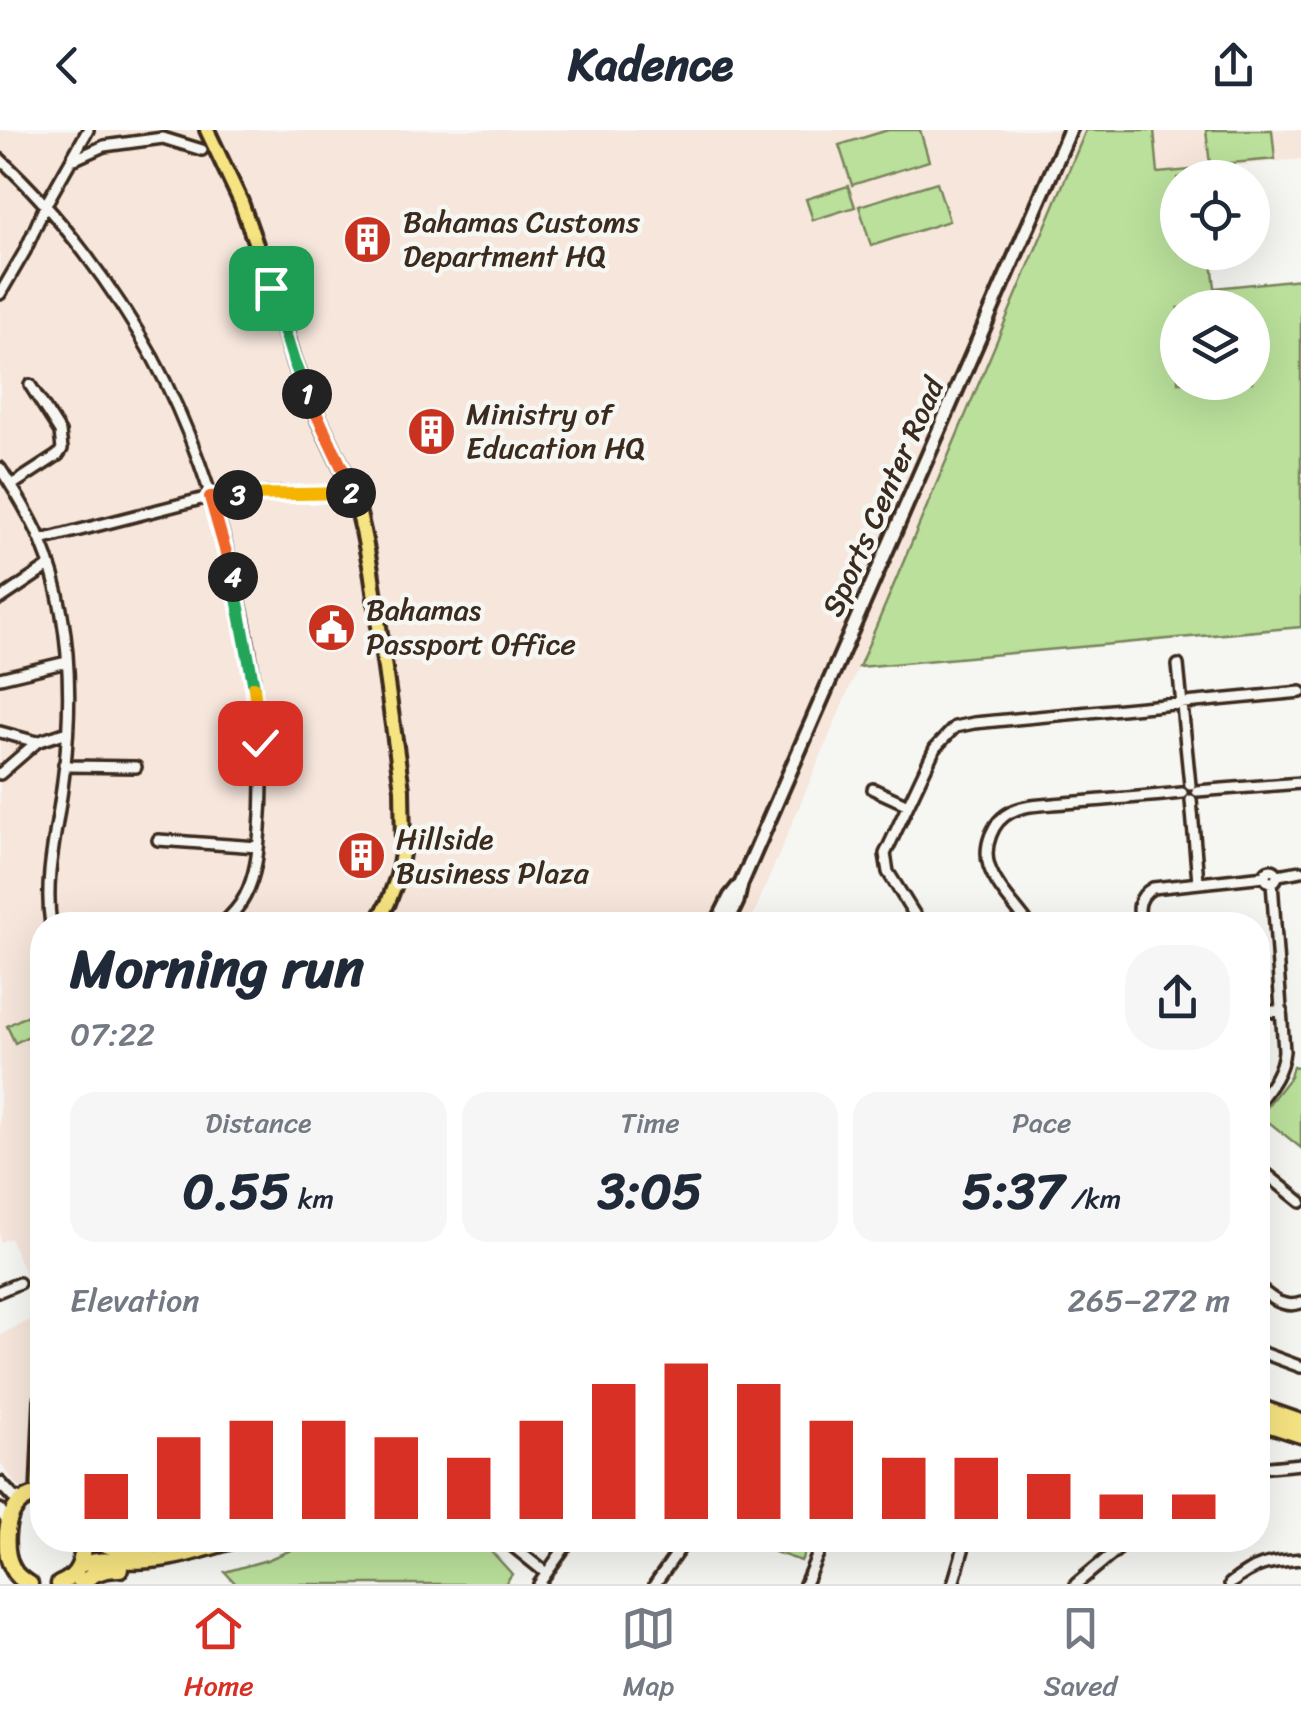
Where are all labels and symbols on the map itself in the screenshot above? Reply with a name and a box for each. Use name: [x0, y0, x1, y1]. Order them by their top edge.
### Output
place label: Bahamas Customs Department HQ: [403, 195, 640, 283]
building icon: Bahamas Customs Department HQ: [342, 213, 394, 265]
pin: [229, 246, 314, 331]
street label: Sports Center Road: [806, 367, 961, 625]
pin: 1: [282, 369, 332, 419]
place label: Ministry of Education HQ: [466, 387, 645, 475]
building icon: Ministry of Education HQ: [405, 405, 457, 457]
pin: 2: [326, 468, 376, 518]
pin: 3: [213, 470, 263, 520]
pin: 4: [208, 552, 258, 602]
place label: Bahamas Passport Office: [366, 583, 576, 671]
public building icon: Bahamas Passport Office: [305, 601, 357, 653]
pin: [218, 701, 303, 786]
place label: Hillside Business Plaza: [396, 812, 590, 900]
building icon: Hillside Business Plaza: [335, 830, 387, 882]

